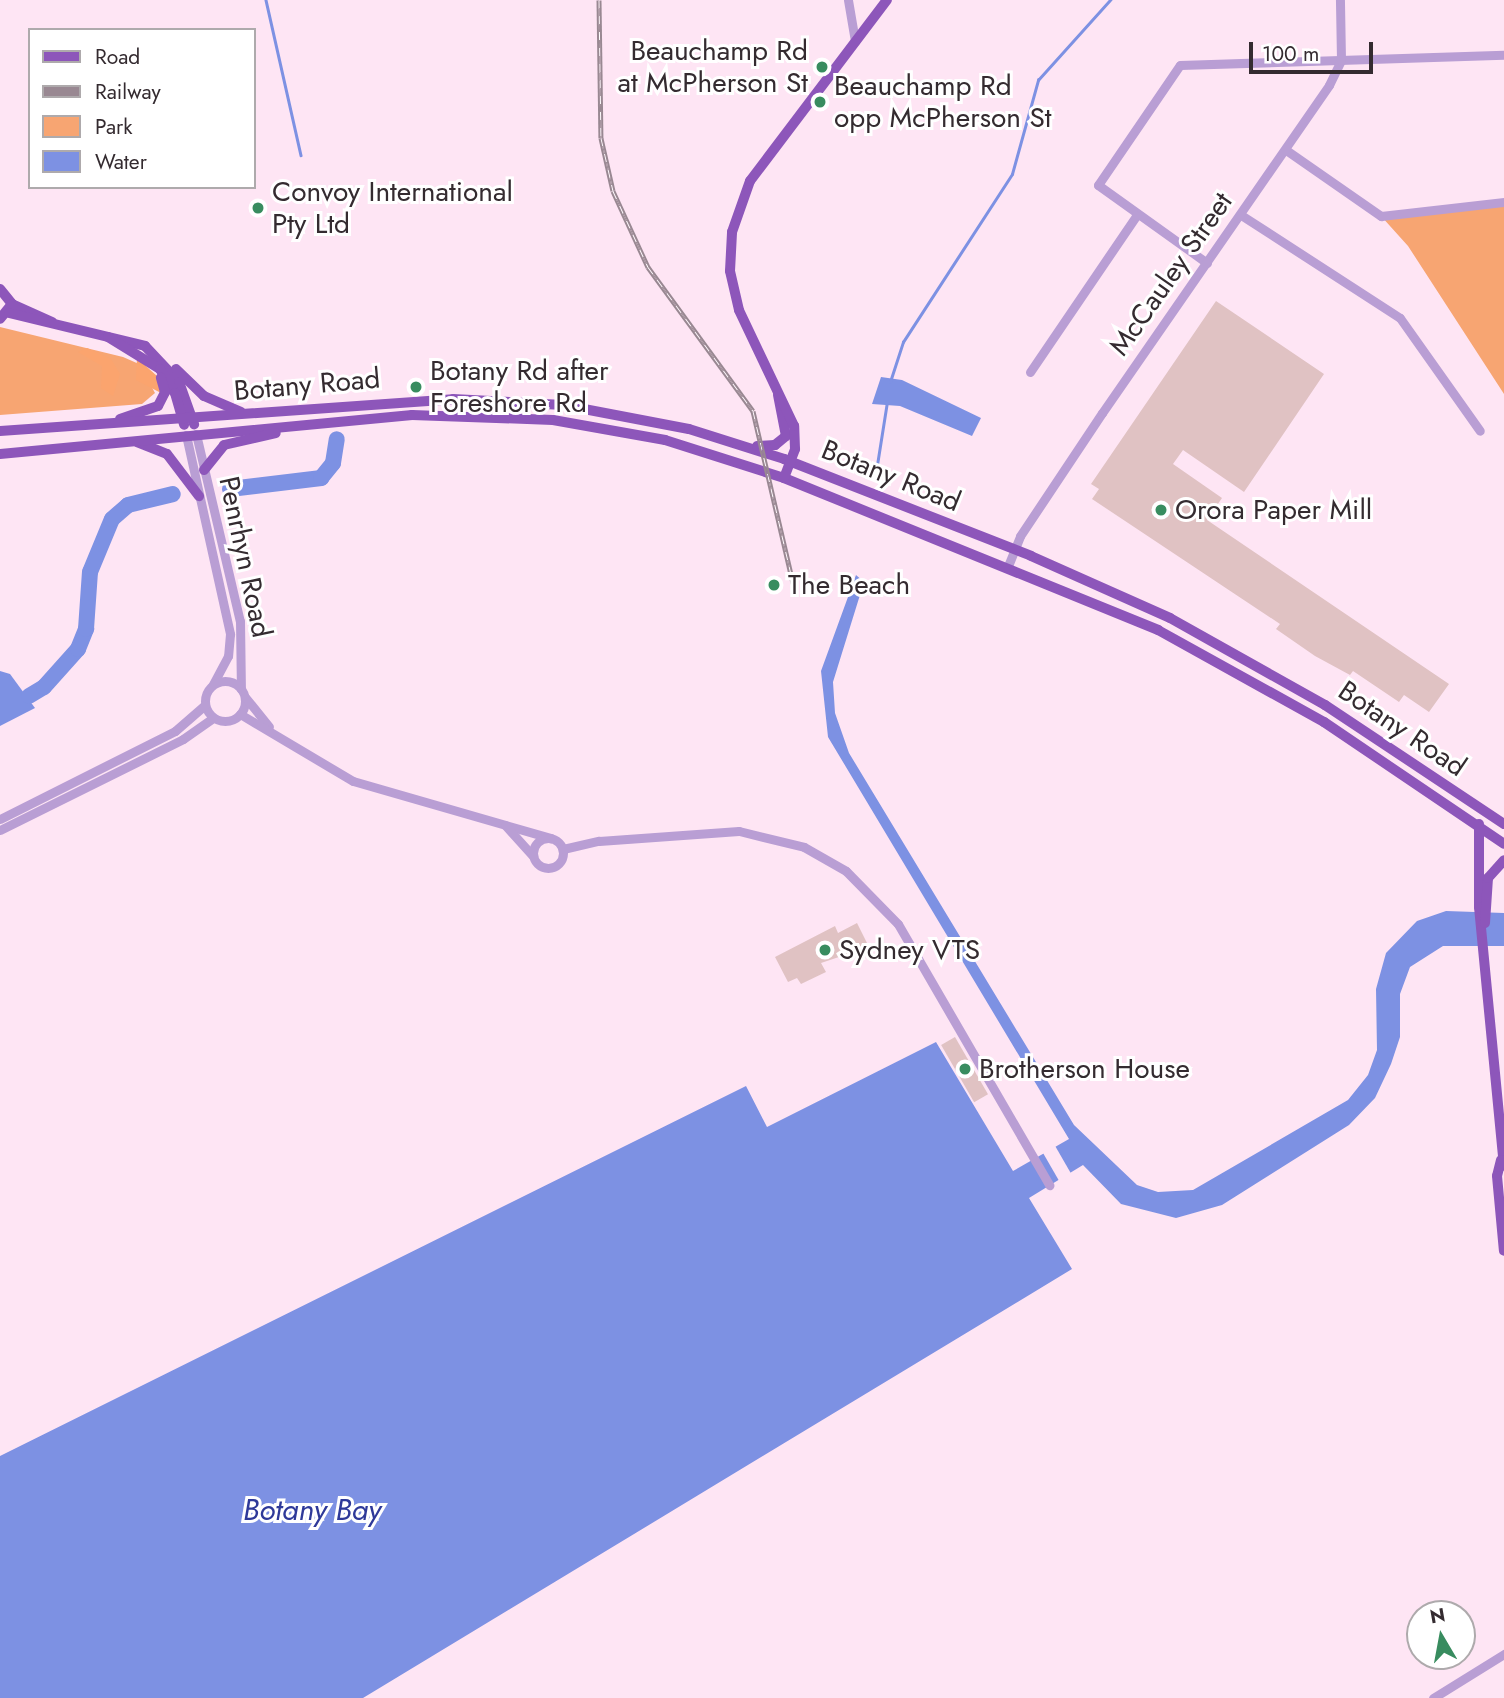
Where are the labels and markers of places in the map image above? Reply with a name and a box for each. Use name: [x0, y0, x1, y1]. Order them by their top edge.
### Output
place label: Beauchamp Rd at McPherson St: [618, 34, 808, 100]
marker: Beauchamp Rd at McPherson St: [814, 59, 830, 75]
place label: Beauchamp Rd opp McPherson St: [834, 69, 1051, 135]
marker: Beauchamp Rd opp McPherson St: [812, 94, 828, 110]
place label: Convoy International Pty Ltd: [272, 175, 513, 241]
marker: Convoy International Pty Ltd: [250, 200, 266, 216]
place label: Botany Rd after Foreshore Rd: [430, 354, 609, 420]
marker: Botany Rd after Foreshore Rd: [408, 379, 424, 395]
place label: Orora Paper Mill: [1175, 493, 1372, 527]
marker: Orora Paper Mill: [1153, 502, 1169, 518]
place label: The Beach: [788, 568, 910, 602]
marker: The Beach: [766, 577, 782, 593]
place label: Sydney VTS: [839, 933, 980, 967]
marker: Sydney VTS: [817, 942, 833, 958]
place label: Brotherson House: [979, 1052, 1190, 1086]
marker: Brotherson House: [957, 1061, 973, 1077]

